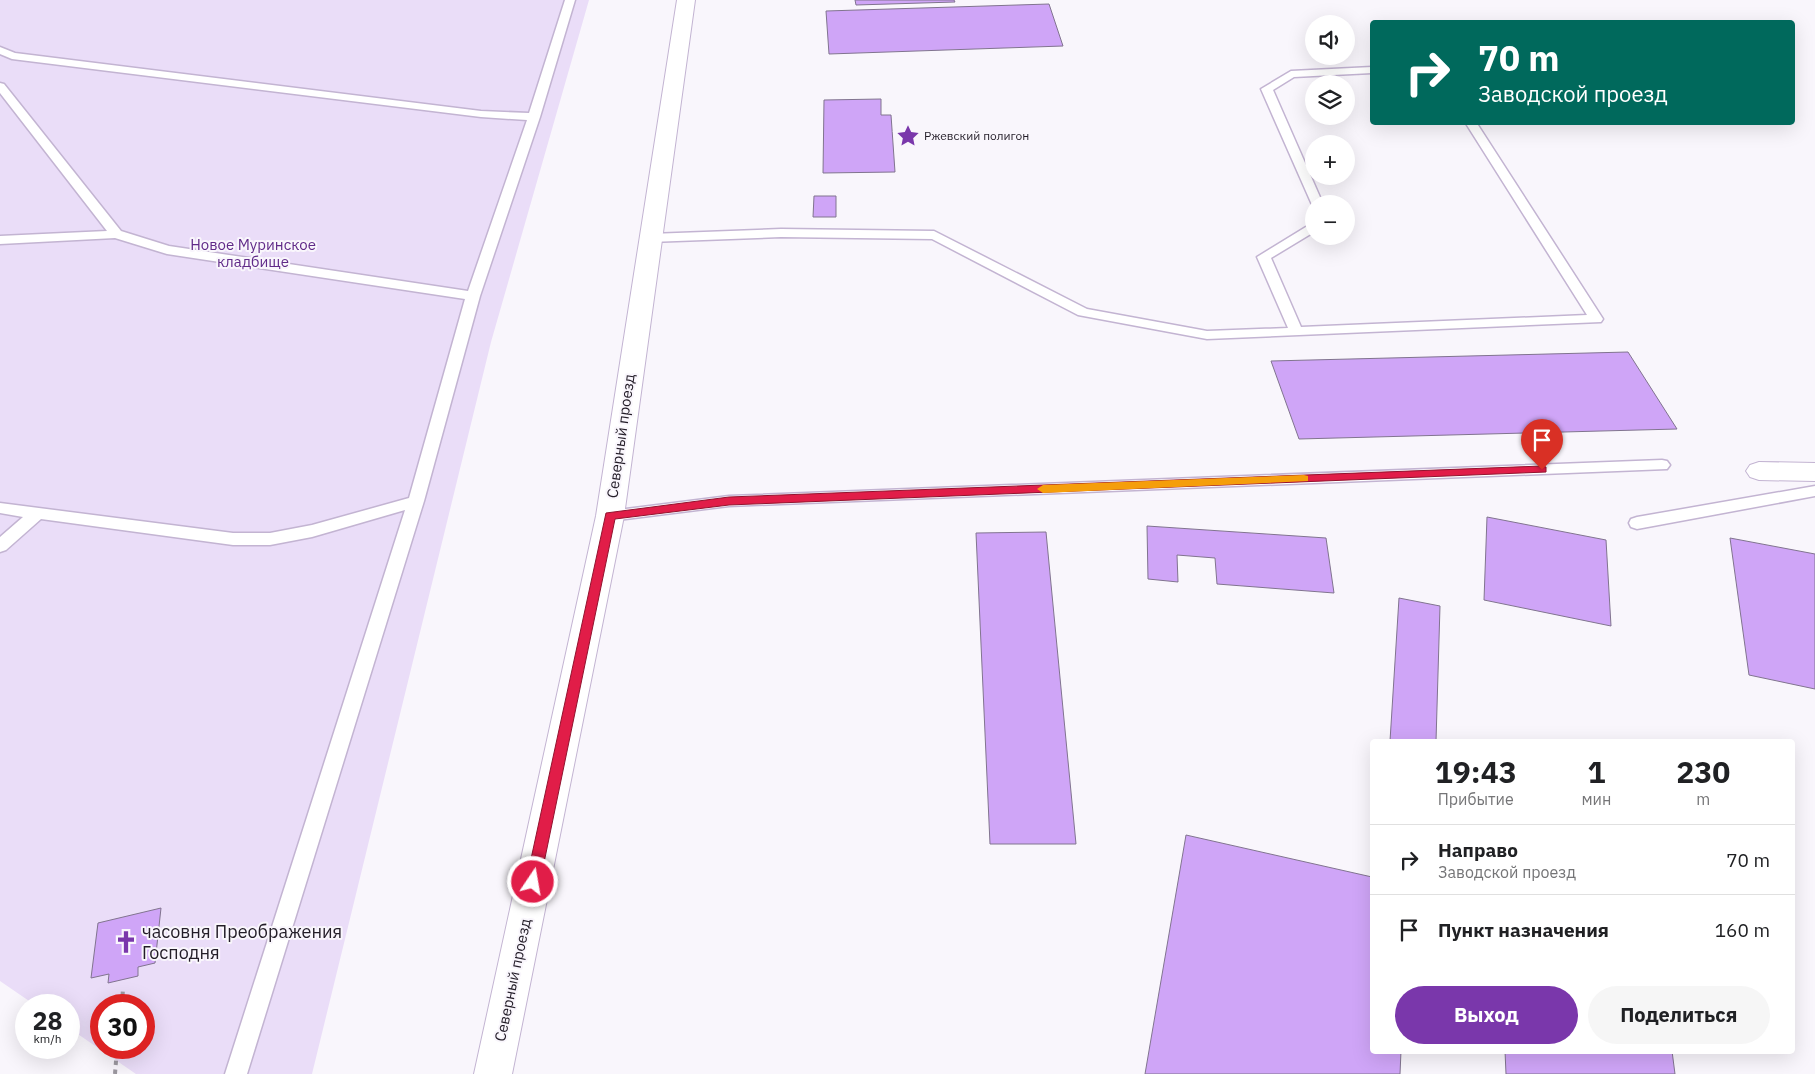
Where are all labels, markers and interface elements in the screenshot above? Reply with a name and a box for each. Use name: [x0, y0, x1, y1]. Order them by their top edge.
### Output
map controls: [1305, 15, 1355, 245]
button: sound: [1305, 15, 1355, 65]
text: 70 m: [1478, 35, 1560, 81]
icon: right: [1395, 40, 1460, 105]
button: layers: [1305, 75, 1355, 125]
text: Заводской проезд: [1478, 79, 1668, 108]
place icon: Ржевский полигон: [895, 123, 921, 149]
place label: Ржевский полигон: [924, 128, 1029, 143]
button: +: [1305, 135, 1355, 185]
button: −: [1305, 195, 1355, 245]
park label: Новое Муринское кладбище: [190, 235, 316, 271]
street label: Северный проезд: [602, 373, 639, 499]
pin: [1521, 419, 1563, 470]
icon: arrive: [1528, 426, 1556, 454]
text: 19:43: [1435, 752, 1517, 791]
text: 1: [1587, 752, 1605, 791]
text: 230: [1676, 752, 1730, 791]
text: Прибытие: [1438, 789, 1514, 809]
text: мин: [1581, 789, 1611, 809]
text: m: [1696, 789, 1710, 809]
text: Направо: [1438, 838, 1518, 862]
icon: right: [1395, 846, 1423, 874]
text: 70 m: [1726, 848, 1770, 872]
position arrow: [506, 855, 558, 907]
text: Заводской проезд: [1438, 862, 1576, 882]
icon: arrive: [1395, 916, 1423, 944]
street label: Северный проезд: [490, 917, 535, 1043]
text: Пункт назначения: [1438, 918, 1609, 942]
text: 160 m: [1715, 918, 1770, 942]
place label: часовня Преображения Господня: [142, 920, 342, 964]
church icon: часовня Преображения Господня: [113, 929, 139, 955]
button: Выход: [1395, 986, 1578, 1044]
button: Поделиться: [1588, 986, 1770, 1044]
speed limit sign: 30: [90, 994, 155, 1059]
text: 28: [32, 1004, 63, 1037]
text: km/h: [33, 1031, 62, 1046]

